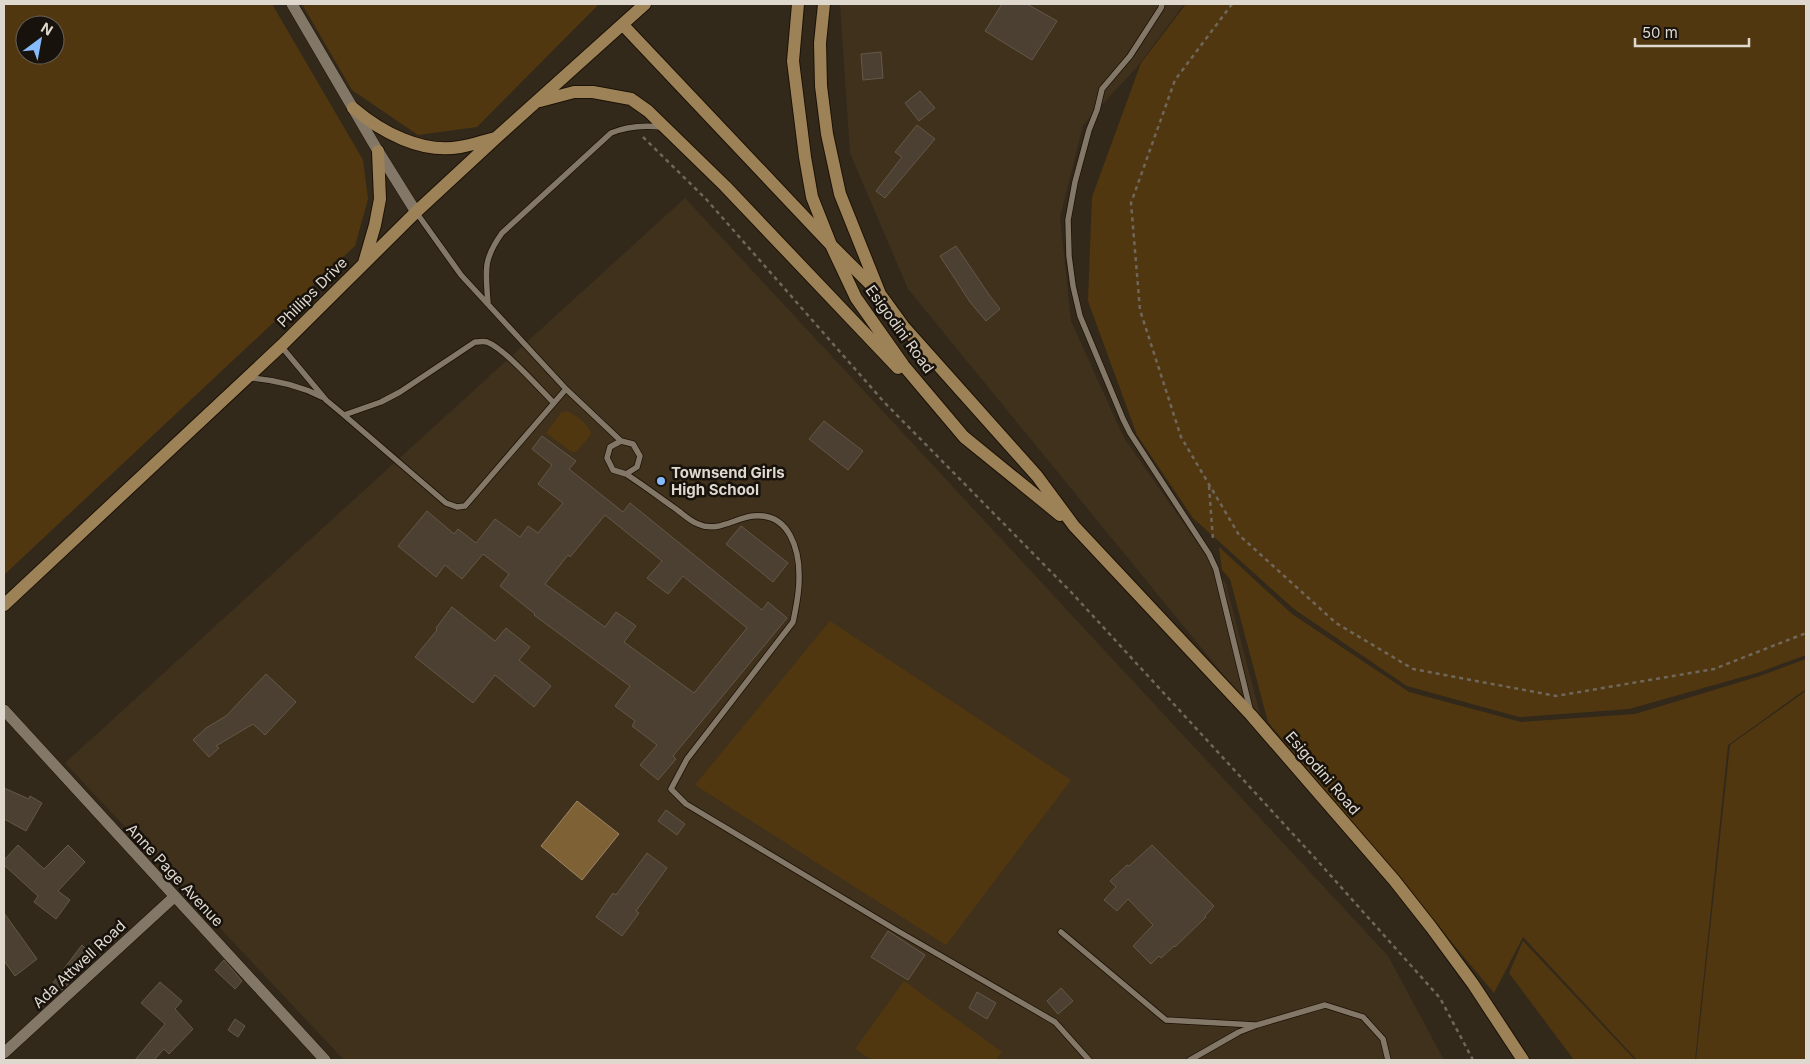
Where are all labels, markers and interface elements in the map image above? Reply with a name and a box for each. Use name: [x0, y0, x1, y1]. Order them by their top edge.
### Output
north arrow: [15, 15, 65, 65]
scale bar: [1635, 15, 1749, 47]
text: N: [38, 19, 56, 39]
text: 50 m: [1642, 23, 1678, 42]
street label: Phillips Drive: [273, 253, 351, 331]
street label: Esigodini Road: [862, 281, 938, 377]
place label: Townsend Girls High School: [671, 463, 785, 499]
marker: Townsend Girls High School: [655, 475, 667, 487]
street label: Esigodini Road: [1282, 727, 1364, 819]
street label: Anne Page Avenue: [122, 820, 228, 930]
street label: Ada Attwell Road: [29, 916, 129, 1012]

